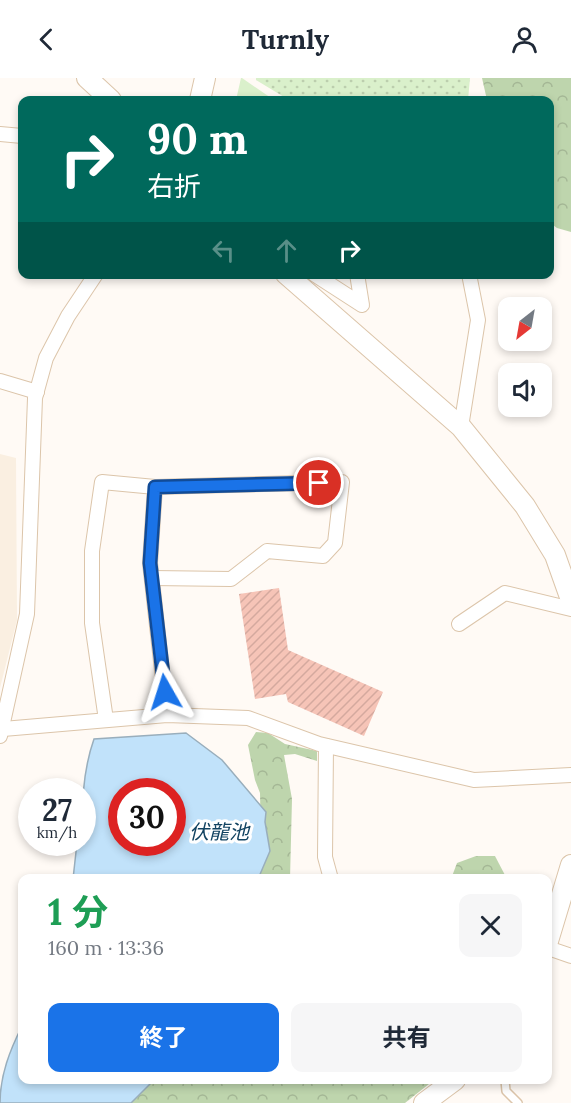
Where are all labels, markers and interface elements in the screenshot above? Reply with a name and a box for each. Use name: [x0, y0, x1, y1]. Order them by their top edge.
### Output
text: Turnly: [242, 22, 329, 56]
icon: back: [30, 23, 63, 56]
icon: person: [508, 23, 541, 56]
text: 90 m: [147, 112, 248, 166]
icon: right: [48, 120, 126, 198]
text: 右折: [147, 169, 201, 203]
icon: left: [207, 234, 240, 267]
icon: ahead: [270, 234, 303, 267]
icon: right: [333, 234, 366, 267]
north arrow: [498, 297, 552, 351]
map controls: [498, 297, 552, 417]
button: sound: [498, 363, 552, 417]
pin: [293, 457, 344, 508]
icon: arrive: [302, 466, 335, 499]
position arrow: [133, 660, 197, 724]
speed limit sign: 30: [108, 778, 186, 856]
text: 27: [42, 791, 72, 829]
water label: 伏龍池: [189, 819, 251, 844]
text: km/h: [37, 823, 77, 842]
text: 1 分: [48, 889, 108, 935]
button: close: [459, 894, 522, 957]
text: 160 m · 13:36: [48, 935, 164, 960]
button: 終了: [48, 1003, 279, 1072]
button: 共有: [291, 1003, 522, 1072]

